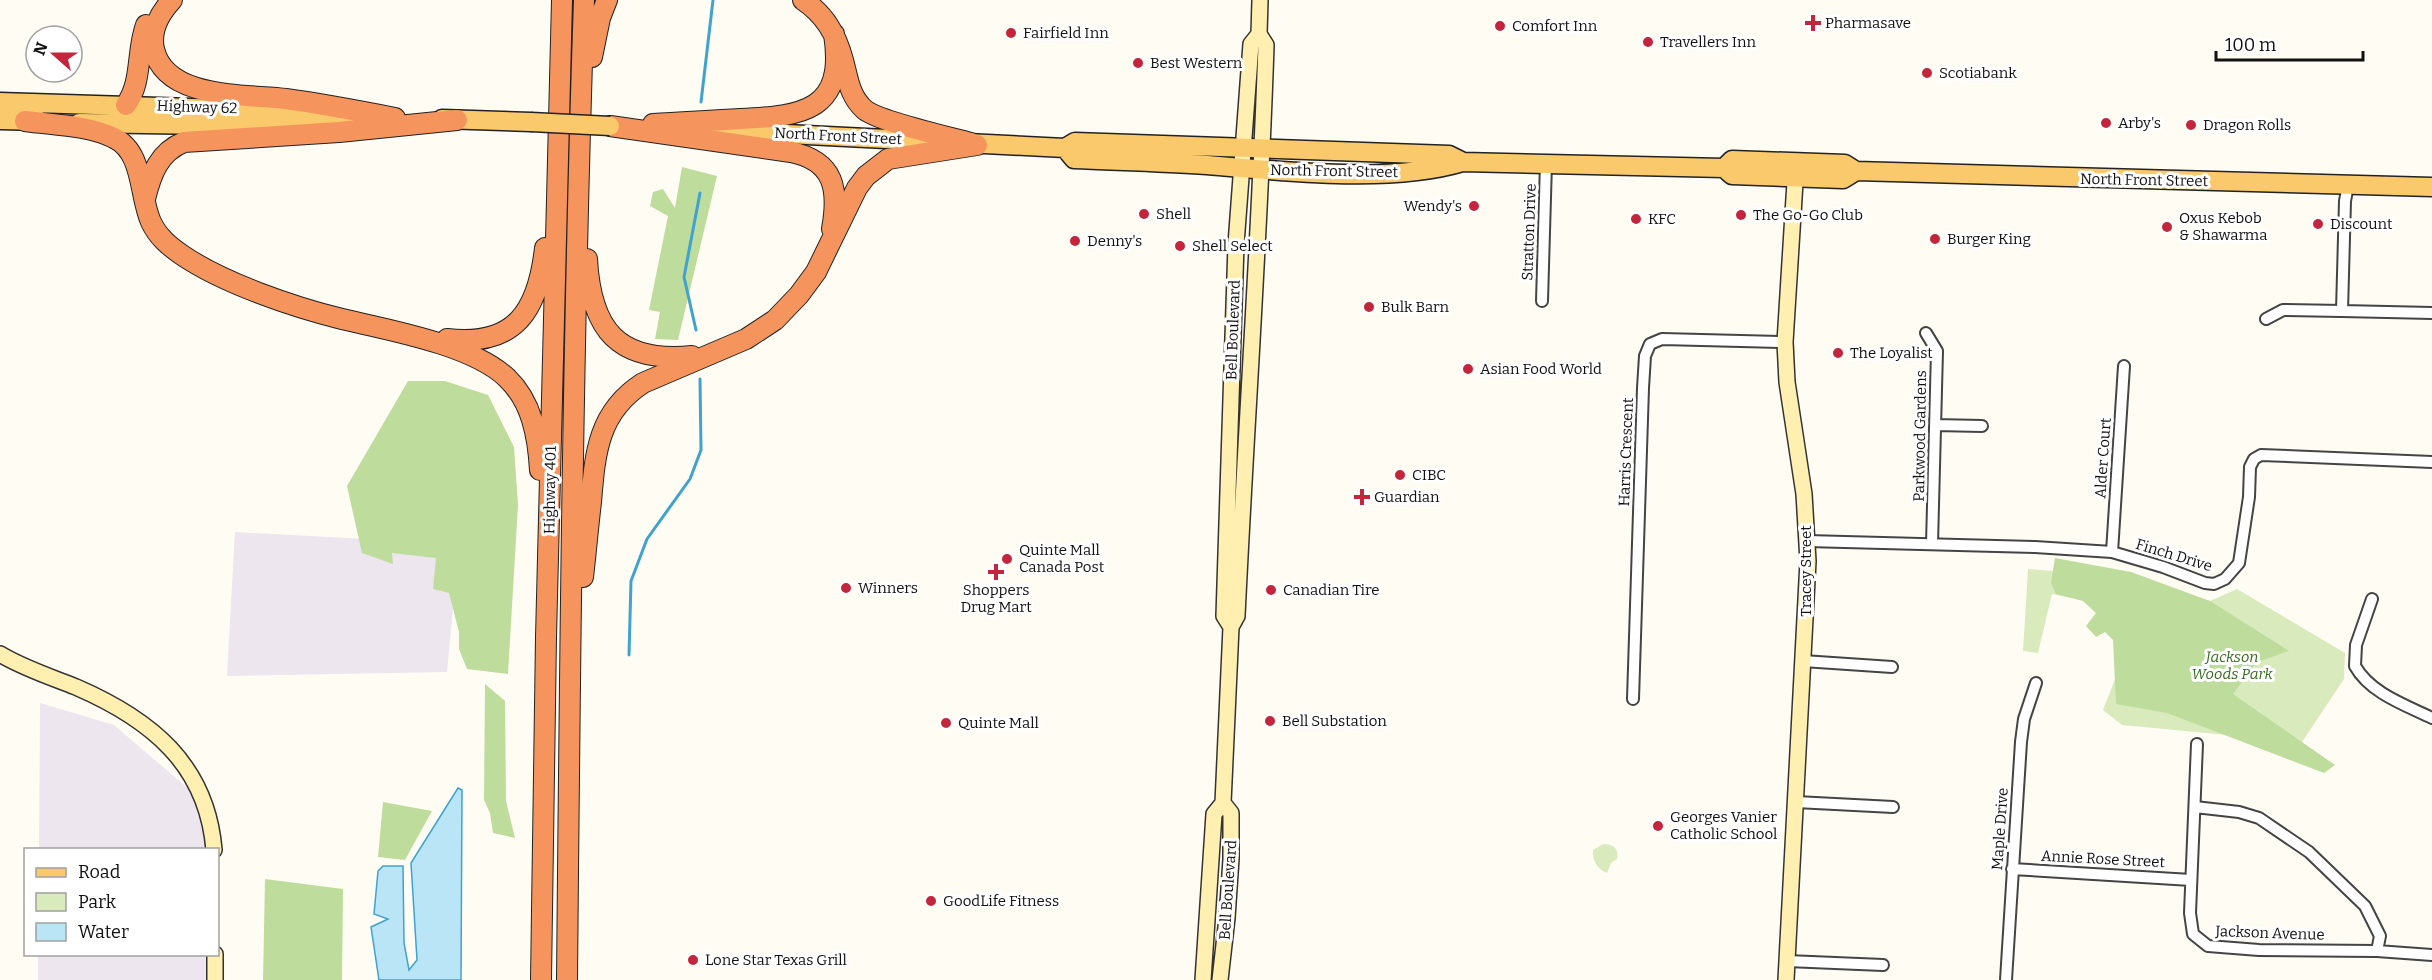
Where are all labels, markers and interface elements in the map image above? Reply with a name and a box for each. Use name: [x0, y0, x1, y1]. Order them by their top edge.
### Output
place label: Pharmasave: [1825, 14, 1911, 32]
marker: Pharmasave: [1806, 16, 1820, 30]
place label: Comfort Inn: [1512, 17, 1598, 35]
marker: Comfort Inn: [1493, 19, 1507, 33]
north arrow: [24, 24, 84, 84]
place label: Fairfield Inn: [1023, 24, 1109, 42]
scale bar: [2216, 24, 2363, 62]
marker: Fairfield Inn: [1004, 26, 1018, 40]
place label: Travellers Inn: [1660, 33, 1756, 51]
text: 100 m: [2225, 34, 2276, 56]
marker: Travellers Inn: [1641, 35, 1655, 49]
text: N: [29, 40, 52, 58]
place label: Best Western: [1150, 54, 1243, 72]
marker: Best Western: [1131, 56, 1145, 70]
place label: Scotiabank: [1939, 64, 2017, 82]
marker: Scotiabank: [1920, 66, 1934, 80]
street label: Highway 62: [156, 97, 238, 117]
place label: Arby's: [2118, 114, 2161, 132]
marker: Arby's: [2099, 116, 2113, 130]
place label: Dragon Rolls: [2203, 116, 2291, 134]
marker: Dragon Rolls: [2184, 118, 2198, 132]
street label: North Front Street: [774, 124, 903, 148]
street label: North Front Street: [1270, 161, 1399, 181]
street label: North Front Street: [2080, 170, 2209, 190]
street label: Stratton Drive: [1518, 183, 1540, 281]
place label: Wendy's: [1404, 197, 1462, 215]
marker: Wendy's: [1467, 199, 1481, 213]
place label: Shell: [1156, 205, 1191, 223]
place label: The Go-Go Club: [1753, 206, 1863, 224]
marker: Shell: [1137, 207, 1151, 221]
marker: The Go-Go Club: [1734, 208, 1748, 222]
place label: Oxus Kebob & Shawarma: [2179, 209, 2267, 244]
place label: KFC: [1648, 210, 1676, 228]
marker: KFC: [1629, 212, 1643, 226]
place label: Discount: [2330, 215, 2393, 233]
marker: Discount: [2311, 217, 2325, 231]
marker: Oxus Kebob & Shawarma: [2160, 220, 2174, 234]
place label: Burger King: [1947, 230, 2031, 248]
place label: Denny's: [1087, 232, 1142, 250]
marker: Burger King: [1928, 232, 1942, 246]
marker: Denny's: [1068, 234, 1082, 248]
place label: Shell Select: [1192, 237, 1273, 255]
marker: Shell Select: [1173, 239, 1187, 253]
street label: Bell Boulevard: [1222, 280, 1244, 380]
place label: Bulk Barn: [1381, 298, 1450, 316]
marker: Bulk Barn: [1362, 300, 1376, 314]
place label: The Loyalist: [1850, 344, 1933, 362]
marker: The Loyalist: [1831, 346, 1845, 360]
place label: Asian Food World: [1480, 360, 1602, 378]
marker: Asian Food World: [1461, 362, 1475, 376]
street label: Parkwood Gardens: [1910, 370, 1930, 502]
street label: Harris Crescent: [1615, 397, 1637, 507]
street label: Alder Court: [2091, 417, 2115, 499]
street label: Highway 401: [540, 446, 560, 534]
place label: CIBC: [1412, 466, 1446, 484]
marker: CIBC: [1393, 468, 1407, 482]
place label: Guardian: [1374, 488, 1440, 506]
marker: Guardian: [1355, 490, 1369, 504]
street label: Tracey Street: [1797, 525, 1815, 617]
street label: Finch Drive: [2134, 535, 2214, 575]
place label: Quinte Mall Canada Post: [1019, 541, 1105, 576]
marker: Quinte Mall Canada Post: [1000, 552, 1014, 566]
marker: Shoppers Drug Mart: [989, 565, 1003, 579]
place label: Winners: [858, 579, 918, 597]
marker: Winners: [839, 581, 853, 595]
place label: Shoppers Drug Mart: [960, 581, 1032, 616]
place label: Canadian Tire: [1283, 581, 1380, 599]
marker: Canadian Tire: [1264, 583, 1278, 597]
park label: Jackson Woods Park: [2191, 648, 2273, 683]
place label: Bell Substation: [1282, 712, 1387, 730]
place label: Quinte Mall: [958, 714, 1039, 732]
marker: Bell Substation: [1263, 714, 1277, 728]
marker: Quinte Mall: [939, 716, 953, 730]
street label: Maple Drive: [1988, 787, 2012, 871]
place label: Georges Vanier Catholic School: [1670, 808, 1777, 843]
marker: Georges Vanier Catholic School: [1651, 819, 1665, 833]
street label: Bell Boulevard: [1216, 839, 1240, 941]
street label: Annie Rose Street: [2041, 847, 2166, 871]
legend: [24, 848, 219, 956]
text: Road: [78, 861, 121, 883]
text: Park: [78, 891, 117, 913]
place label: GoodLife Fitness: [943, 892, 1059, 910]
marker: GoodLife Fitness: [924, 894, 938, 908]
text: Water: [78, 921, 129, 943]
street label: Jackson Avenue: [2214, 922, 2325, 944]
place label: Lone Star Texas Grill: [705, 951, 847, 969]
marker: Lone Star Texas Grill: [686, 953, 700, 967]

